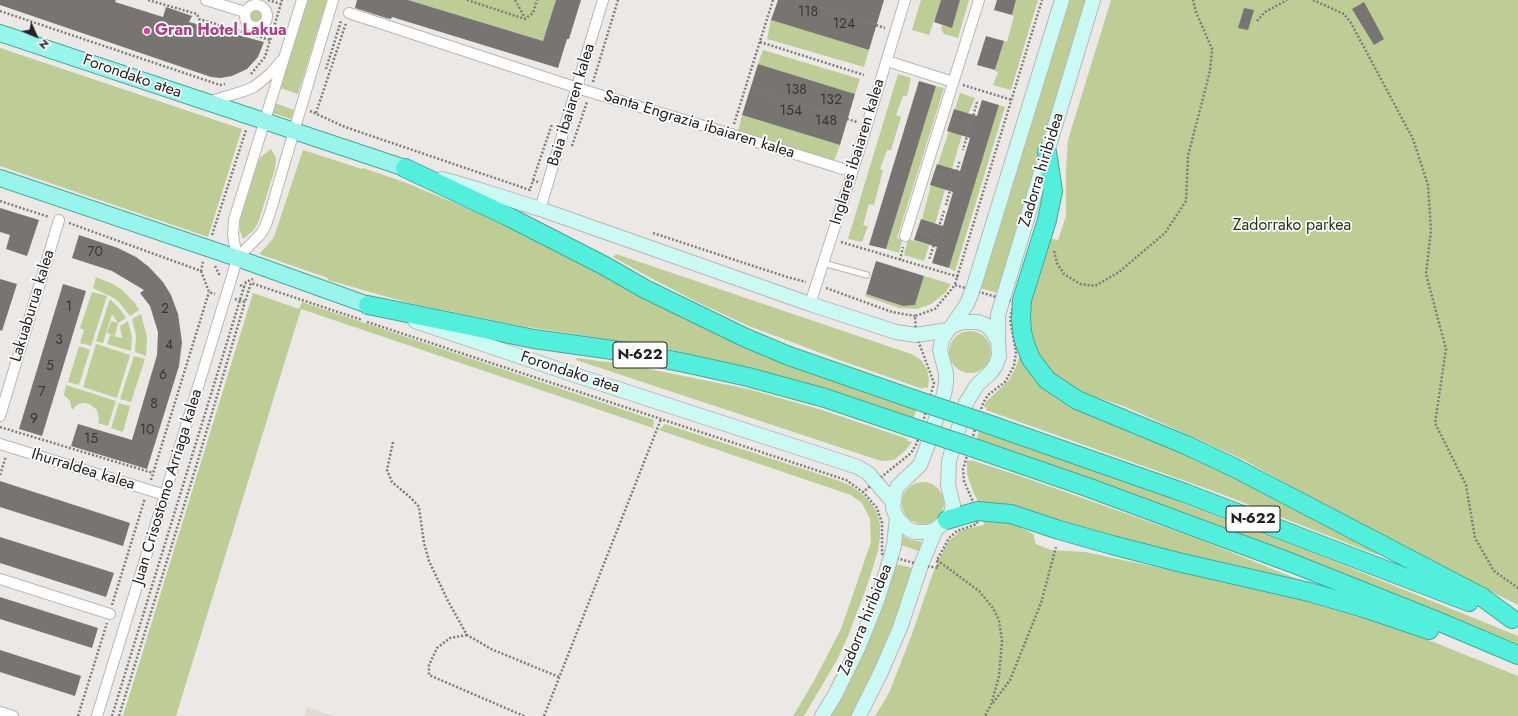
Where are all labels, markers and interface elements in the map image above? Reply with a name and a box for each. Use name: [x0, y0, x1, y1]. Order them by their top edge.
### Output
house number: 118: [798, 5, 818, 21]
north arrow: [16, 16, 56, 56]
house number: 124: [833, 17, 855, 33]
place label: Gran Hotel Lakua: [155, 21, 287, 41]
marker: Gran Hotel Lakua: [142, 26, 152, 36]
text: N: [36, 36, 53, 53]
street label: Baia ibaiaren kalea: [544, 41, 600, 169]
street label: Forondako atea: [80, 51, 184, 103]
street label: Inglares ibaiaren kalea: [827, 77, 889, 227]
house number: 138: [785, 83, 807, 99]
street label: Santa Engrazia ibaiaren kalea: [601, 87, 797, 163]
house number: 132: [820, 93, 842, 109]
house number: 154: [780, 104, 802, 120]
street label: Zadorra hiribidea: [1016, 111, 1068, 229]
house number: 148: [815, 114, 837, 130]
park label: Zadorrako parkea: [1233, 216, 1351, 236]
house number: 70: [87, 245, 103, 261]
street label: Lakuaburua kalea: [7, 248, 59, 364]
house number: 1: [66, 300, 72, 316]
house number: 2: [161, 302, 169, 318]
house number: 3: [55, 333, 63, 349]
house number: 4: [165, 338, 173, 354]
road number: N-622: [613, 342, 667, 368]
street label: Forondako atea: [518, 348, 622, 398]
house number: 5: [46, 359, 54, 375]
house number: 6: [159, 368, 167, 384]
house number: 7: [38, 385, 46, 401]
street label: Juan Crisostomo Arriaga kalea: [129, 387, 207, 587]
house number: 8: [150, 397, 158, 413]
house number: 9: [30, 412, 38, 428]
house number: 10: [140, 423, 154, 439]
house number: 15: [84, 432, 98, 448]
street label: Ihurraldea kalea: [29, 445, 137, 495]
road number: N-622: [1226, 506, 1280, 532]
street label: Zadorra hiribidea: [835, 562, 897, 678]

